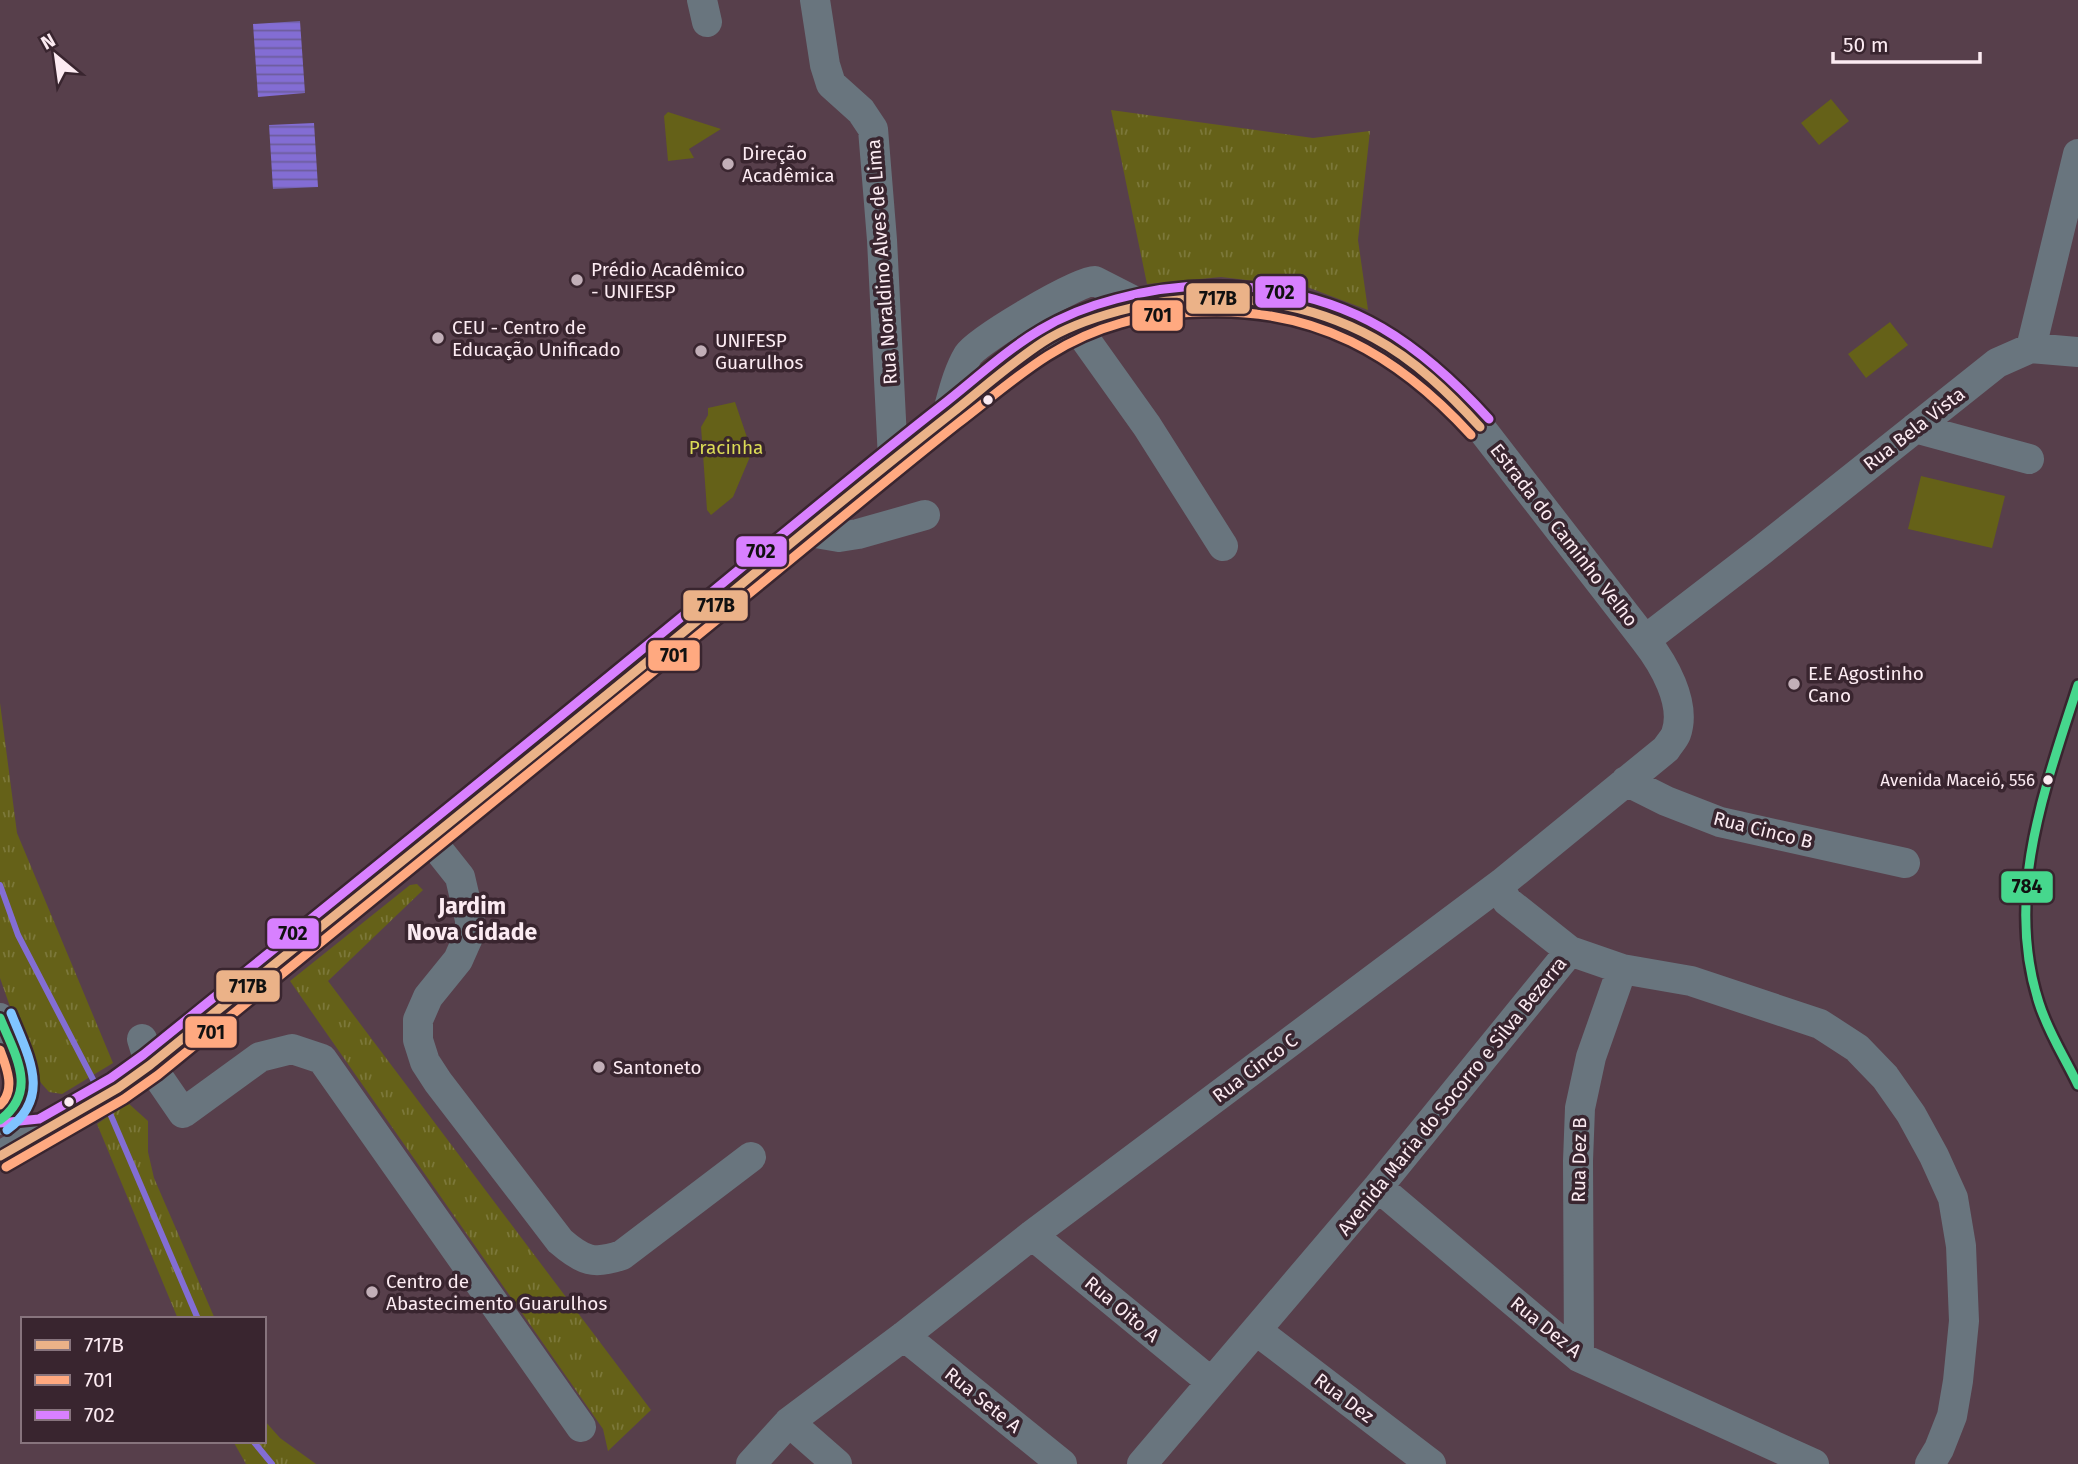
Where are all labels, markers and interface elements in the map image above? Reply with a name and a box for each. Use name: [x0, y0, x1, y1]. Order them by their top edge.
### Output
north arrow: [21, 21, 91, 91]
scale bar: [1833, 21, 1980, 65]
text: N: [37, 28, 59, 55]
text: 50 m: [1843, 32, 1889, 58]
street label: Rua Noraldino Alves de Lima: [862, 138, 902, 386]
place label: Direção Acadêmica: [742, 142, 835, 187]
marker: Direção Acadêmica: [720, 156, 736, 172]
place label: Prédio Acadêmico - UNIFESP: [591, 258, 745, 303]
marker: Prédio Acadêmico - UNIFESP: [569, 272, 585, 288]
line badge: 702: [1254, 275, 1307, 309]
text: 702: [1265, 281, 1295, 304]
line badge: 717B: [1185, 282, 1251, 315]
text: 717B: [1199, 287, 1237, 310]
line badge: 701: [1131, 299, 1184, 332]
text: 701: [1144, 304, 1172, 327]
place label: CEU - Centro de Educação Unificado: [452, 316, 620, 361]
place label: UNIFESP Guarulhos: [715, 329, 804, 374]
marker: CEU - Centro de Educação Unificado: [430, 330, 446, 346]
marker: UNIFESP Guarulhos: [693, 343, 709, 359]
street label: Rua Bela Vista: [1859, 382, 1969, 476]
unlabelled marker: [981, 393, 995, 407]
park label: Pracinha: [689, 436, 763, 459]
street label: Estrada do Caminho Velho: [1485, 439, 1643, 631]
line badge: 702: [735, 535, 788, 568]
text: 702: [746, 540, 776, 563]
line badge: 717B: [682, 589, 749, 622]
text: 717B: [697, 594, 735, 617]
line badge: 701: [647, 639, 701, 672]
text: 701: [660, 644, 688, 667]
place label: E.E Agostinho Cano: [1808, 662, 1924, 707]
marker: E.E Agostinho Cano: [1786, 676, 1802, 692]
place label: Avenida Maceió, 556: [1880, 770, 2035, 791]
marker: Avenida Maceió, 556: [2041, 773, 2055, 787]
street label: Rua Cinco B: [1711, 807, 1815, 853]
line badge: 784: [2000, 870, 2054, 904]
text: 784: [2012, 875, 2042, 898]
district label: Jardim Nova Cidade: [407, 892, 538, 946]
line badge: 702: [266, 917, 320, 950]
text: 702: [278, 922, 308, 945]
street label: Avenida Maria do Socorro e Silva Bezerra: [1332, 952, 1572, 1240]
line badge: 717B: [215, 969, 281, 1003]
text: 717B: [229, 975, 267, 998]
line badge: 701: [184, 1015, 238, 1049]
text: 701: [197, 1021, 225, 1044]
street label: Rua Cinco C: [1208, 1028, 1302, 1107]
place label: Santoneto: [613, 1056, 702, 1079]
marker: Santoneto: [591, 1059, 607, 1075]
unlabelled marker: [62, 1095, 76, 1109]
street label: Rua Dez B: [1567, 1117, 1591, 1203]
place label: Centro de Abastecimento Guarulhos: [386, 1270, 607, 1315]
street label: Rua Oito A: [1080, 1271, 1164, 1347]
marker: Centro de Abastecimento Guarulhos: [364, 1284, 380, 1300]
street label: Rua Dez A: [1506, 1291, 1586, 1363]
legend: [21, 1317, 266, 1443]
text: 717B: [84, 1332, 124, 1358]
street label: Rua Sete A: [940, 1362, 1026, 1438]
text: 701: [84, 1367, 113, 1393]
street label: Rua Dez: [1310, 1368, 1378, 1428]
text: 702: [84, 1402, 115, 1428]

